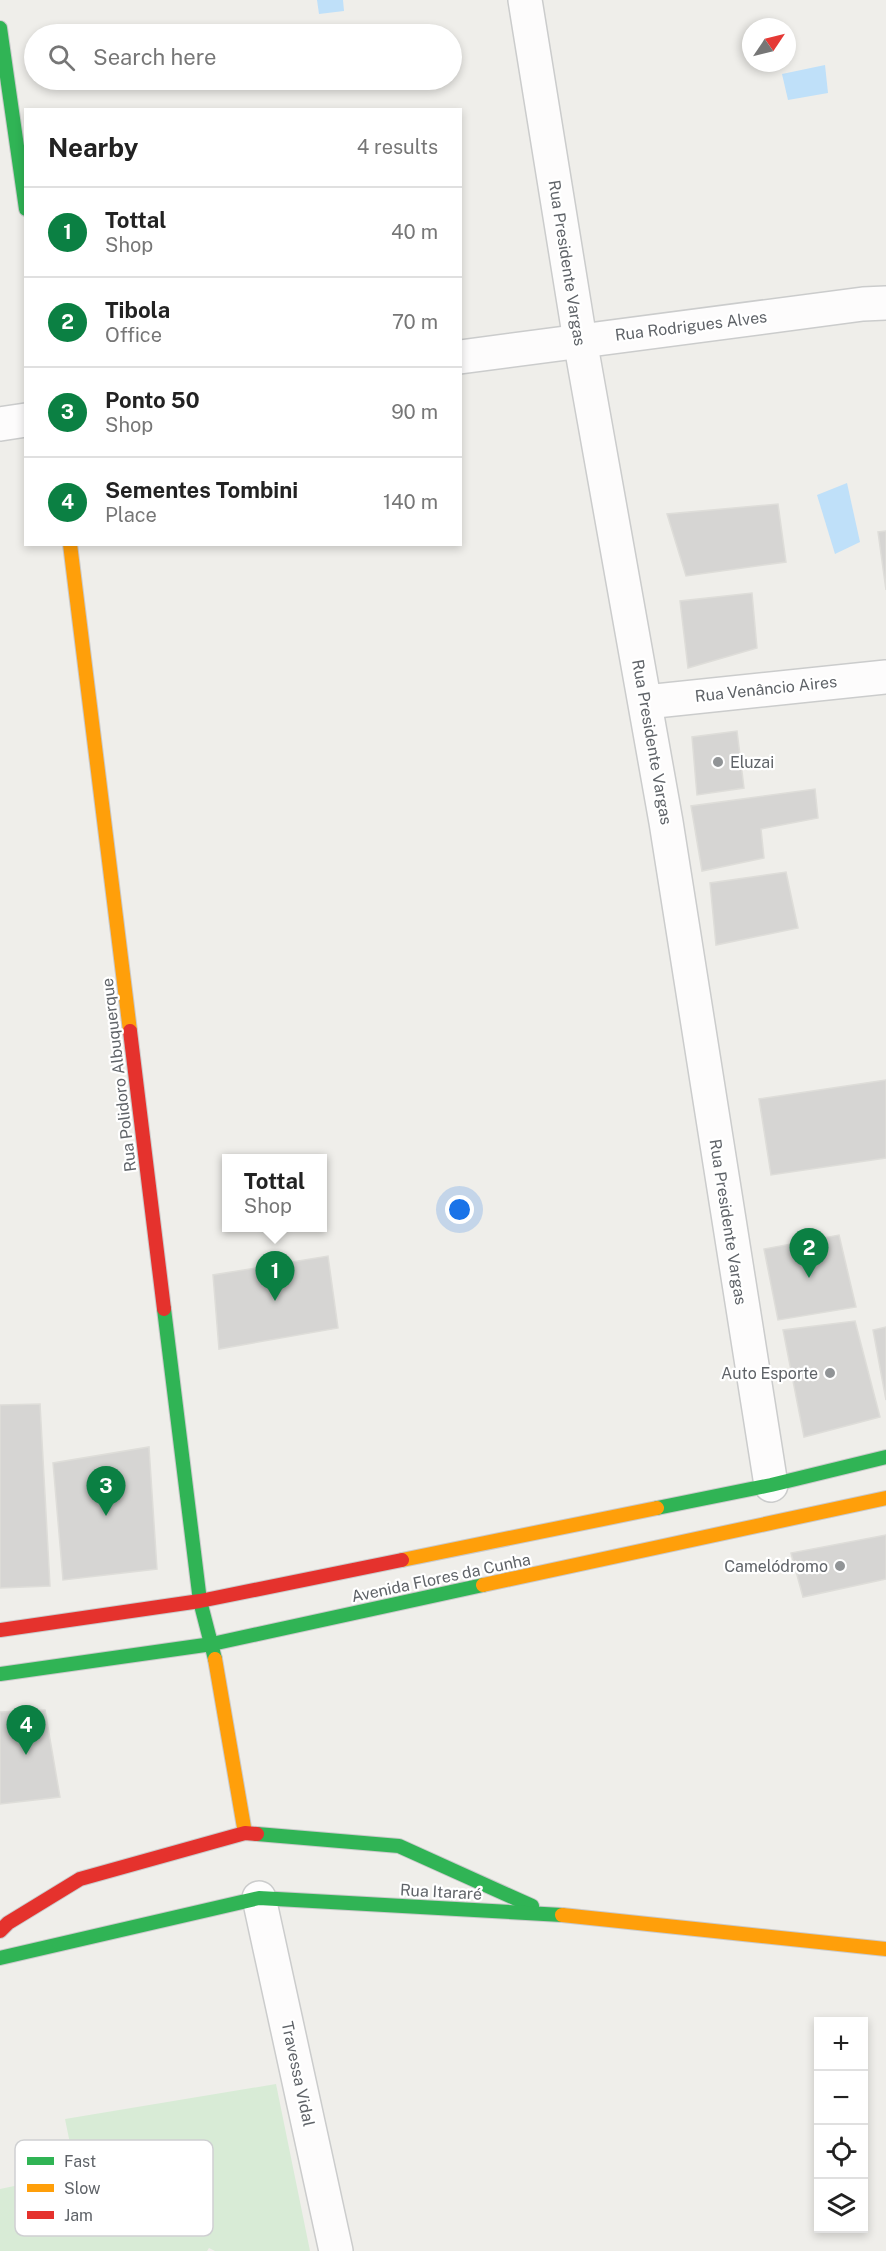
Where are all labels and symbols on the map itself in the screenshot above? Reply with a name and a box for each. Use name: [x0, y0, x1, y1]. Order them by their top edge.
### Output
north arrow: [742, 18, 796, 72]
street label: Rua Presidente Vargas: [545, 179, 589, 347]
street label: Rua Rodrigues Alves: [614, 307, 768, 345]
street label: Rua Presidente Vargas: [628, 658, 676, 826]
street label: Rua Venâncio Aires: [694, 672, 838, 706]
place label: Eluzai: [730, 753, 774, 772]
marker: Eluzai: [711, 755, 725, 769]
street label: Rua Polidoro Albuquerque: [98, 977, 140, 1173]
street label: Rua Presidente Vargas: [706, 1138, 750, 1306]
your location: [445, 1195, 474, 1224]
pin: 2: [790, 1228, 828, 1278]
pin: 1: [256, 1252, 294, 1301]
place label: Auto Esporte: [721, 1364, 818, 1383]
marker: Auto Esporte: [823, 1366, 837, 1380]
pin: 3: [86, 1466, 126, 1516]
street label: Avenida Flores da Cunha: [350, 1550, 532, 1606]
place label: Camelódromo: [724, 1557, 828, 1576]
marker: Camelódromo: [833, 1559, 847, 1573]
pin: 4: [6, 1706, 46, 1755]
street label: Rua Itararé: [399, 1880, 483, 1904]
street label: Travessa Vidal: [278, 2020, 318, 2128]
legend: [15, 2140, 213, 2236]
text: Fast: [64, 2152, 96, 2171]
text: Slow: [64, 2179, 101, 2198]
text: Jam: [64, 2206, 93, 2225]

